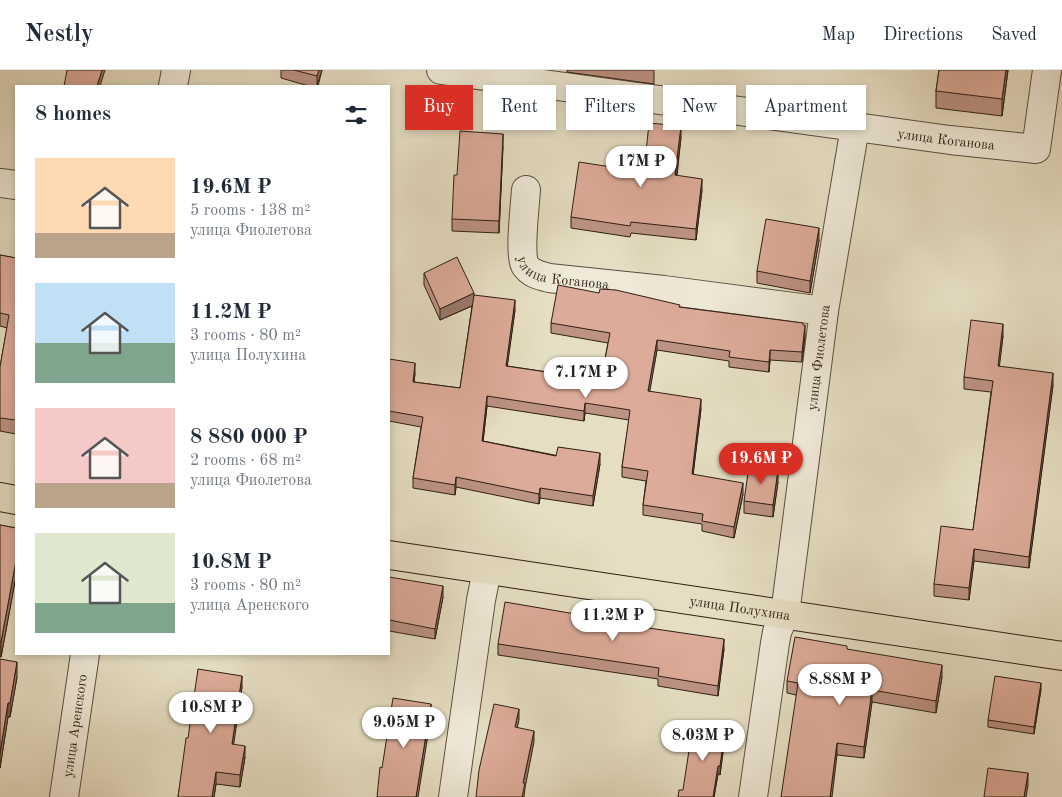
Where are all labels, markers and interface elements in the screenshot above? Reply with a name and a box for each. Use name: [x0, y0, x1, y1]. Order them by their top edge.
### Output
text: Nestly: [25, 23, 94, 47]
text: Map: [822, 26, 855, 44]
text: Directions: [883, 26, 963, 44]
text: Saved: [991, 26, 1037, 44]
chip: Buy: [405, 85, 473, 130]
chip: Rent: [483, 85, 556, 130]
chip: Filters: [566, 85, 653, 130]
chip: New: [663, 85, 736, 130]
chip: Apartment: [746, 85, 866, 130]
icon: filters: [342, 101, 370, 129]
text: 8 homes: [35, 104, 111, 125]
street label: улица Коганова: [897, 127, 996, 153]
pin: 17M ₽: [606, 146, 676, 188]
text: 17M ₽: [617, 154, 665, 170]
text: 19.6M ₽: [190, 177, 272, 198]
icon: home: [75, 178, 135, 238]
text: 5 rooms · 138 m²: [190, 203, 310, 219]
text: улица Фиолетова: [190, 223, 312, 239]
street label: улица Коганова: [515, 255, 610, 292]
text: 11.2M ₽: [190, 302, 272, 323]
icon: home: [75, 303, 135, 363]
street label: улица Фиолетова: [805, 304, 833, 412]
text: 3 rooms · 80 m²: [190, 328, 301, 344]
text: улица Полухина: [190, 348, 306, 364]
pin: 7.17M ₽: [540, 356, 632, 399]
text: 7.17M ₽: [555, 365, 617, 381]
text: 8 880 000 ₽: [190, 427, 308, 448]
icon: home: [75, 428, 135, 488]
pin: 19.6M ₽: [715, 442, 807, 485]
text: 19.6M ₽: [730, 451, 792, 467]
text: 2 rooms · 68 m²: [190, 453, 301, 469]
text: улица Фиолетова: [190, 473, 312, 489]
text: 10.8M ₽: [190, 552, 272, 573]
icon: home: [75, 553, 135, 613]
text: 3 rooms · 80 m²: [190, 578, 301, 594]
street label: улица Полухина: [689, 594, 791, 623]
text: улица Аренского: [190, 598, 309, 614]
pin: 11.2M ₽: [567, 600, 659, 642]
text: 11.2M ₽: [582, 608, 644, 624]
pin: 8.88M ₽: [794, 664, 886, 706]
text: 8.88M ₽: [809, 672, 871, 688]
street label: улица Аренского: [61, 673, 90, 779]
pin: 10.8M ₽: [165, 692, 257, 734]
text: 10.8M ₽: [180, 700, 242, 716]
pin: 9.05M ₽: [358, 706, 450, 749]
text: 9.05M ₽: [373, 715, 435, 731]
pin: 8.03M ₽: [657, 720, 749, 762]
text: 8.03M ₽: [672, 728, 734, 744]

